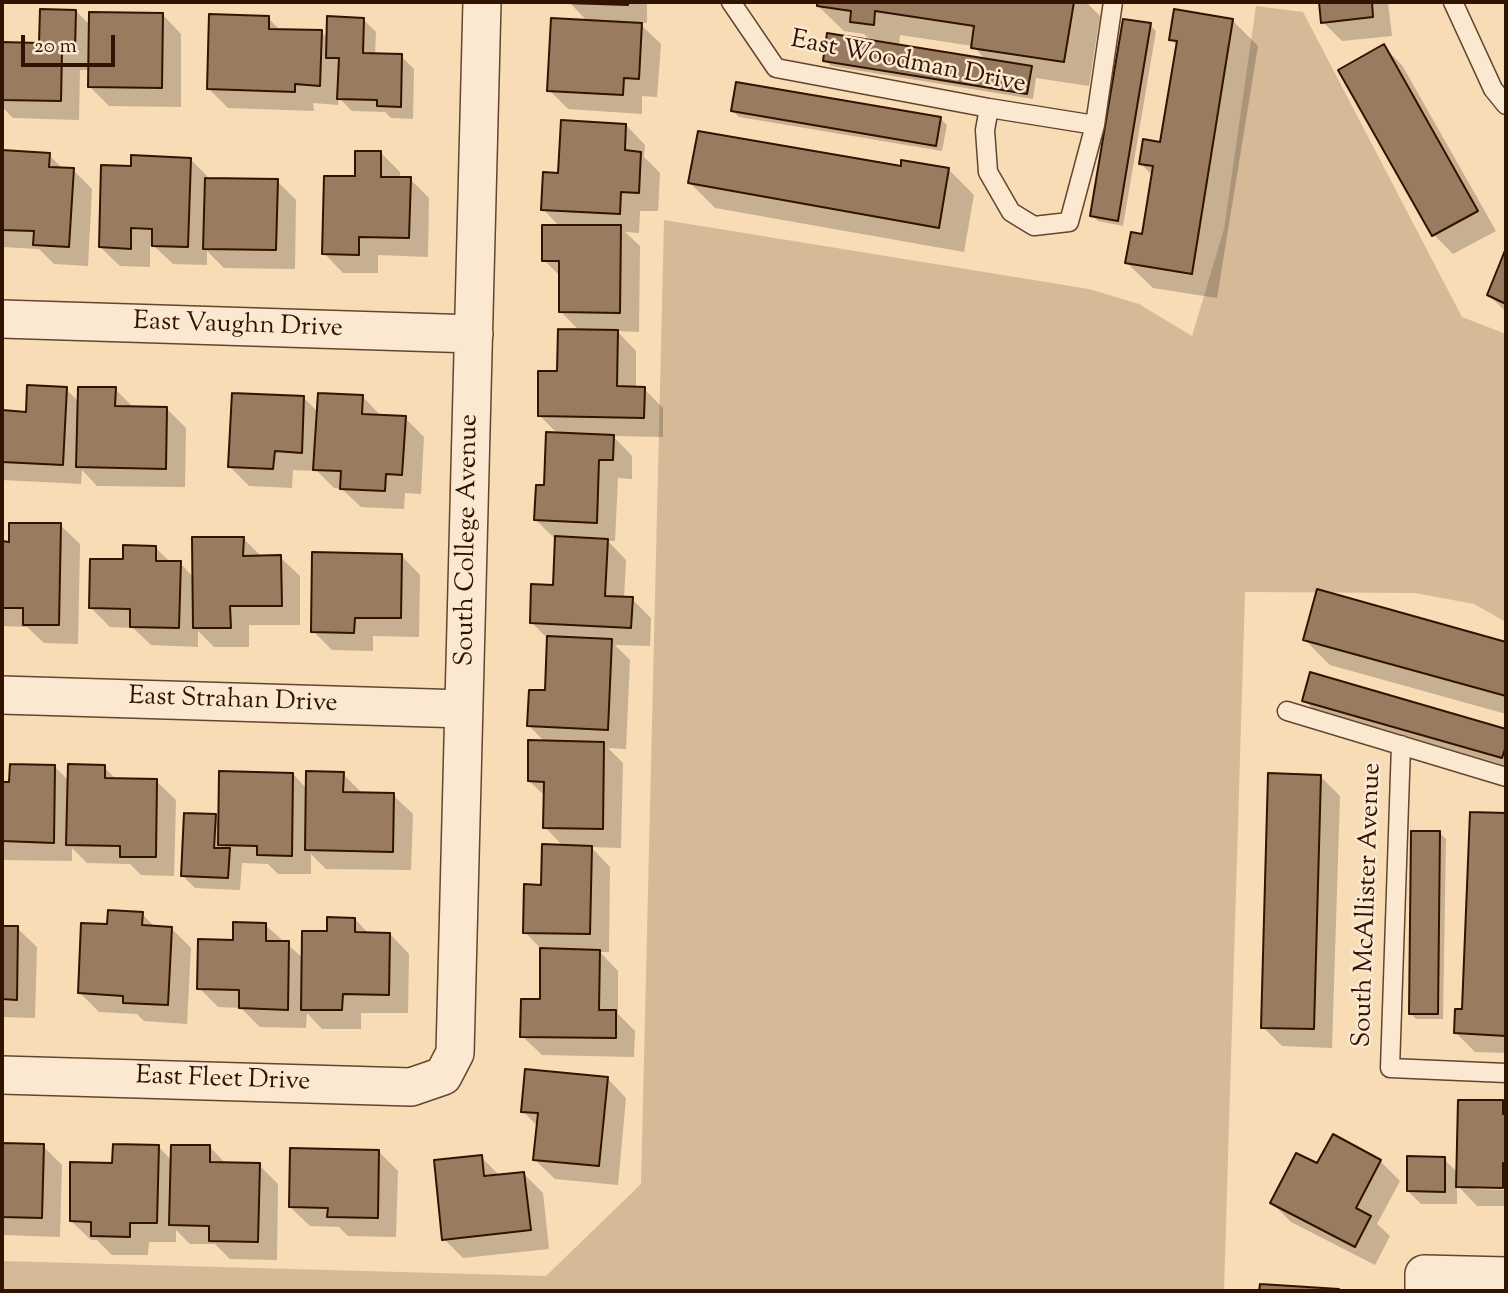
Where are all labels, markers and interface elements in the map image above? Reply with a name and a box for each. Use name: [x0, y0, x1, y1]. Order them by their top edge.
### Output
scale bar: [24, 21, 119, 65]
street label: East Woodman Drive: [788, 26, 1028, 102]
text: 20 m: [34, 32, 77, 62]
street label: East Vaughn Drive: [133, 308, 343, 346]
street label: South College Avenue: [451, 414, 487, 666]
street label: East Strahan Drive: [128, 683, 338, 721]
street label: South McAllister Avenue: [1348, 762, 1390, 1048]
street label: East Fleet Drive: [135, 1062, 311, 1100]

